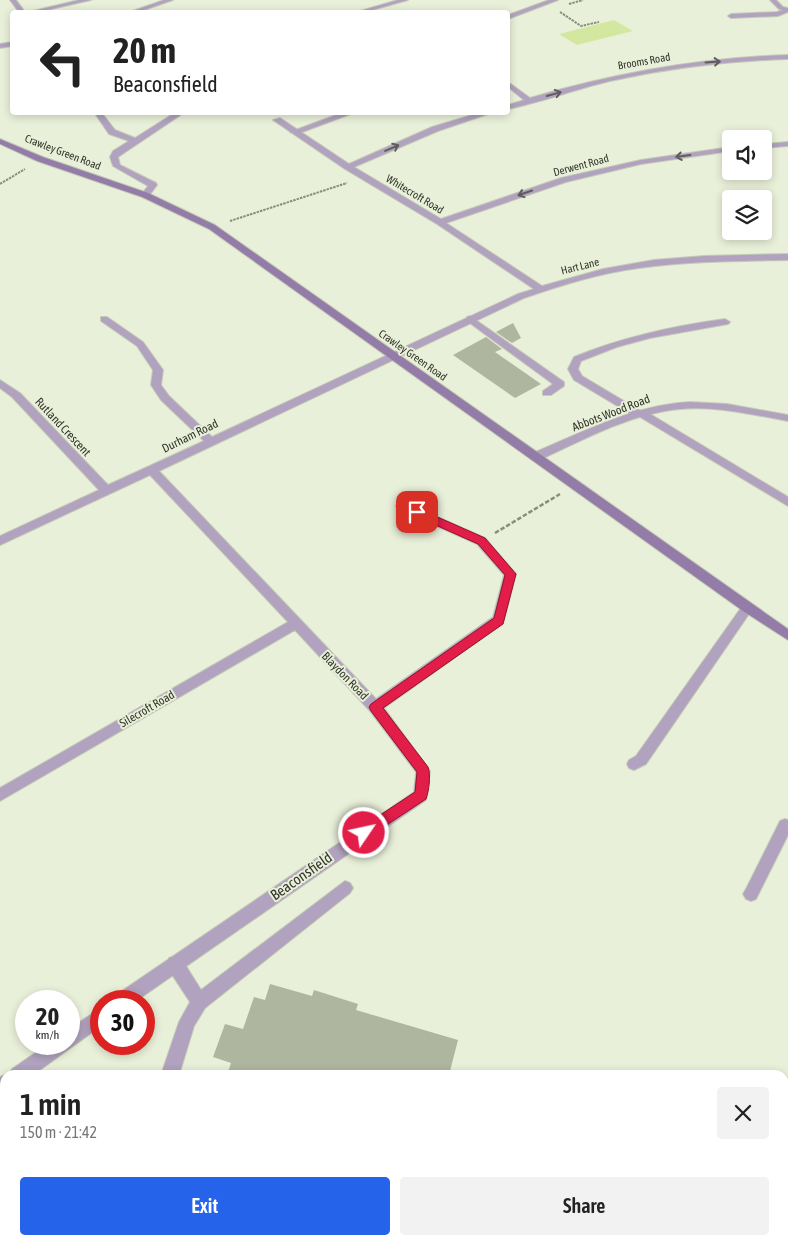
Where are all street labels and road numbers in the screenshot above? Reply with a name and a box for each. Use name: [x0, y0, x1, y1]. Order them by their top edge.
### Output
street label: Brooms Road: [617, 50, 671, 72]
street label: Crawley Green Road: [23, 132, 103, 172]
street label: Derwent Road: [552, 152, 610, 178]
street label: Whitecroft Road: [384, 172, 446, 216]
street label: Hart Lane: [560, 255, 600, 277]
street label: Crawley Green Road: [377, 327, 449, 383]
street label: Abbots Wood Road: [570, 392, 652, 434]
street label: Rutland Crescent: [32, 395, 94, 460]
street label: Durham Road: [160, 416, 220, 456]
street label: Blaydon Road: [319, 649, 371, 703]
street label: Silecroft Road: [117, 688, 177, 730]
street label: Beaconsfield: [267, 849, 335, 903]

